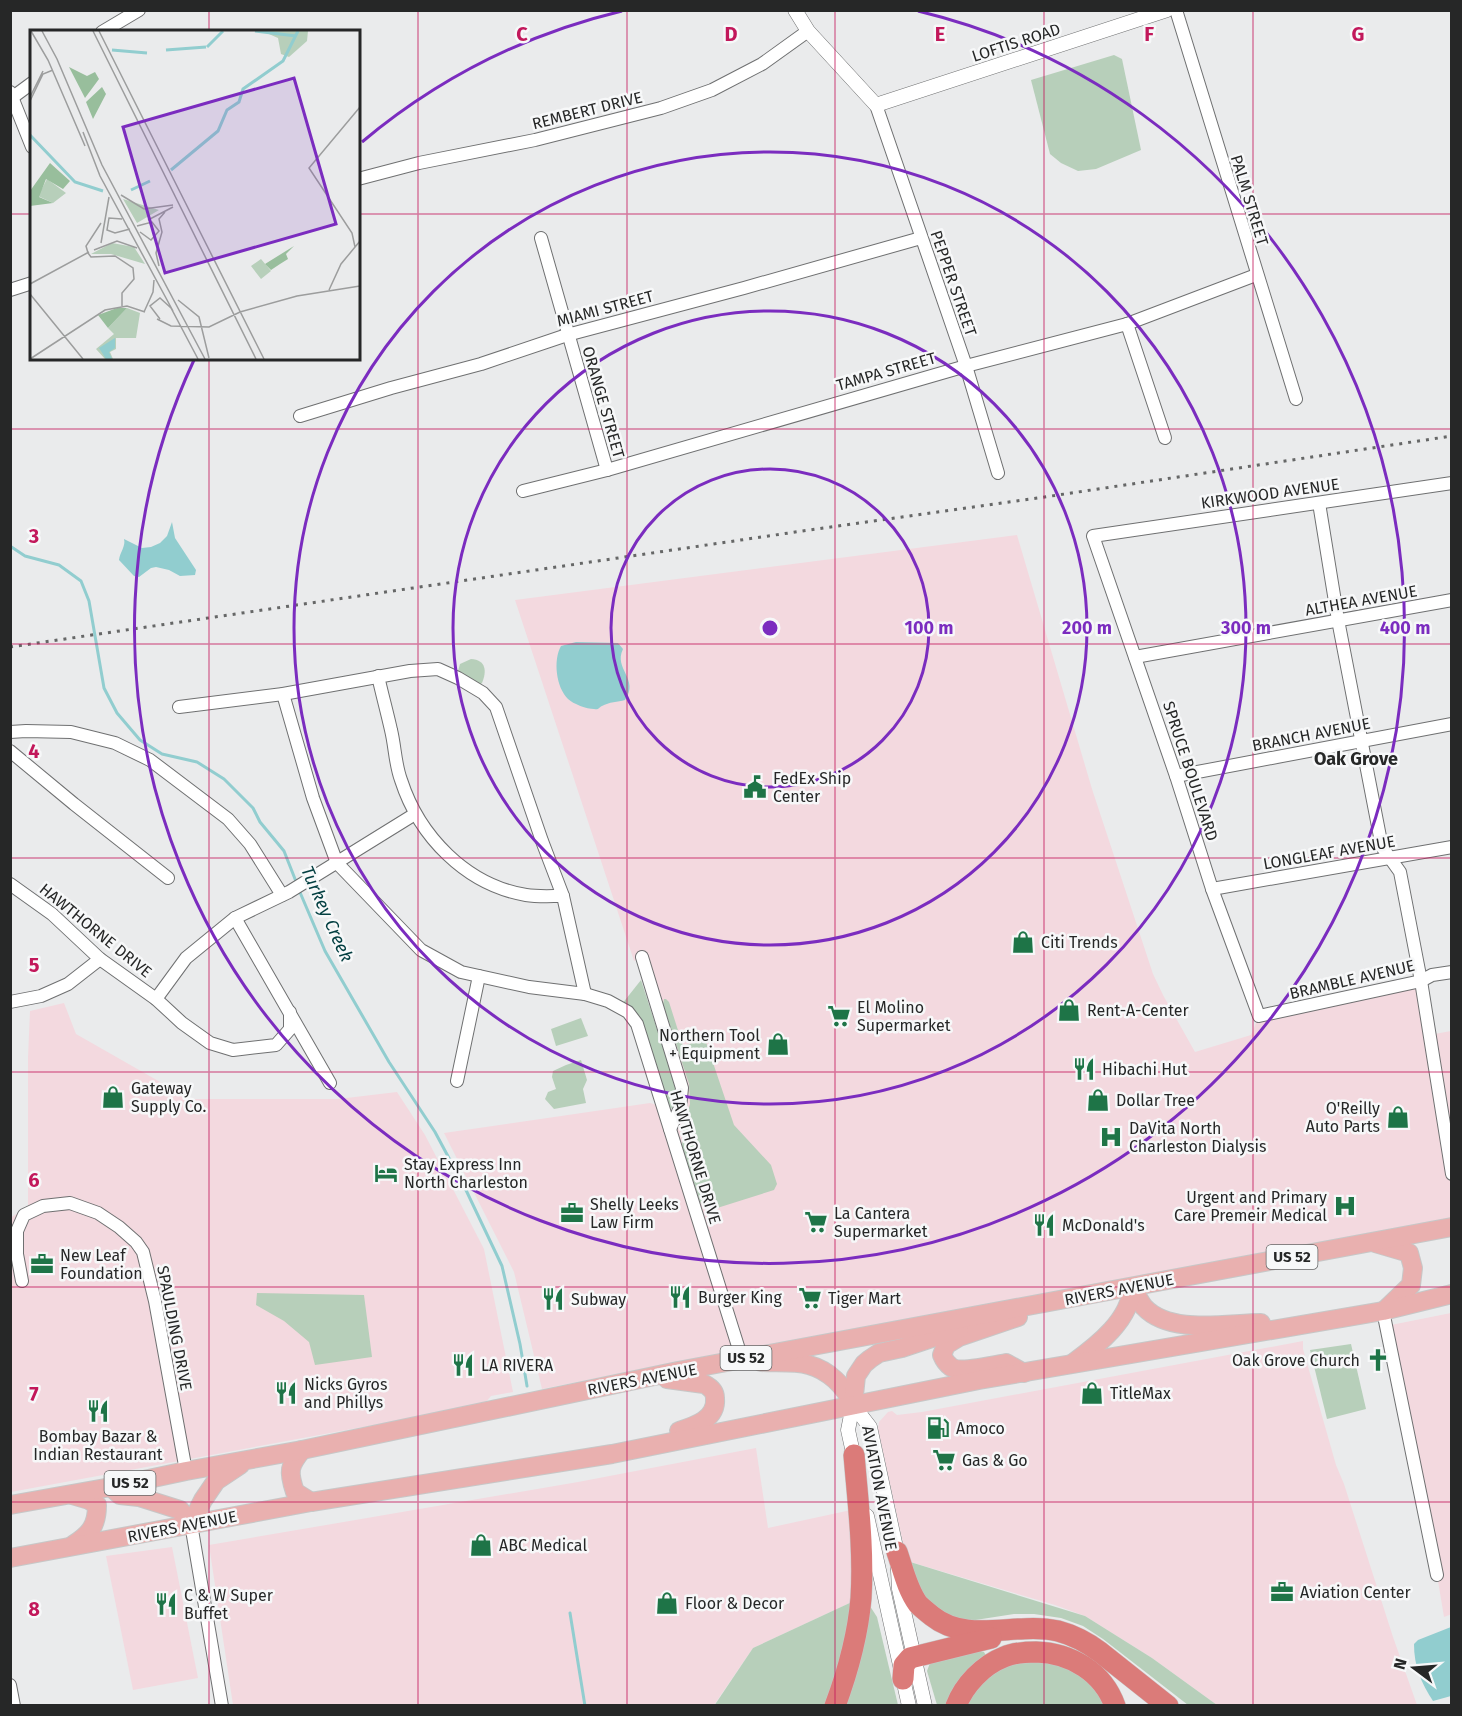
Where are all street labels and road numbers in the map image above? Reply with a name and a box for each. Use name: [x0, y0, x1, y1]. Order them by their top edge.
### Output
street label: LOFTIS ROAD: [969, 19, 1063, 66]
street label: REMBERT DRIVE: [530, 88, 644, 133]
street label: PALM STREET: [1227, 153, 1273, 248]
street label: PEPPER STREET: [927, 228, 981, 339]
street label: MIAMI STREET: [555, 286, 656, 331]
street label: ORANGE STREET: [578, 344, 629, 461]
street label: TAMPA STREET: [834, 348, 939, 395]
street label: KIRKWOOD AVENUE: [1200, 474, 1341, 513]
street label: ALTHEA AVENUE: [1304, 581, 1419, 620]
street label: SPRUCE BOULEVARD: [1159, 699, 1222, 843]
street label: BRANCH AVENUE: [1250, 714, 1372, 755]
street label: LONGLEAF AVENUE: [1262, 832, 1397, 873]
street label: HAWTHORNE DRIVE: [36, 879, 156, 982]
street label: BRAMBLE AVENUE: [1288, 956, 1417, 1003]
street label: HAWTHORNE DRIVE: [666, 1088, 725, 1226]
road number: US 52: [1266, 1245, 1318, 1269]
street label: SPAULDING DRIVE: [153, 1264, 196, 1392]
street label: RIVERS AVENUE: [1063, 1270, 1175, 1309]
road number: US 52: [720, 1346, 771, 1370]
street label: RIVERS AVENUE: [586, 1360, 698, 1399]
street label: AVIATION AVENUE: [858, 1424, 901, 1552]
road number: US 52: [104, 1471, 156, 1495]
street label: RIVERS AVENUE: [126, 1507, 238, 1546]

